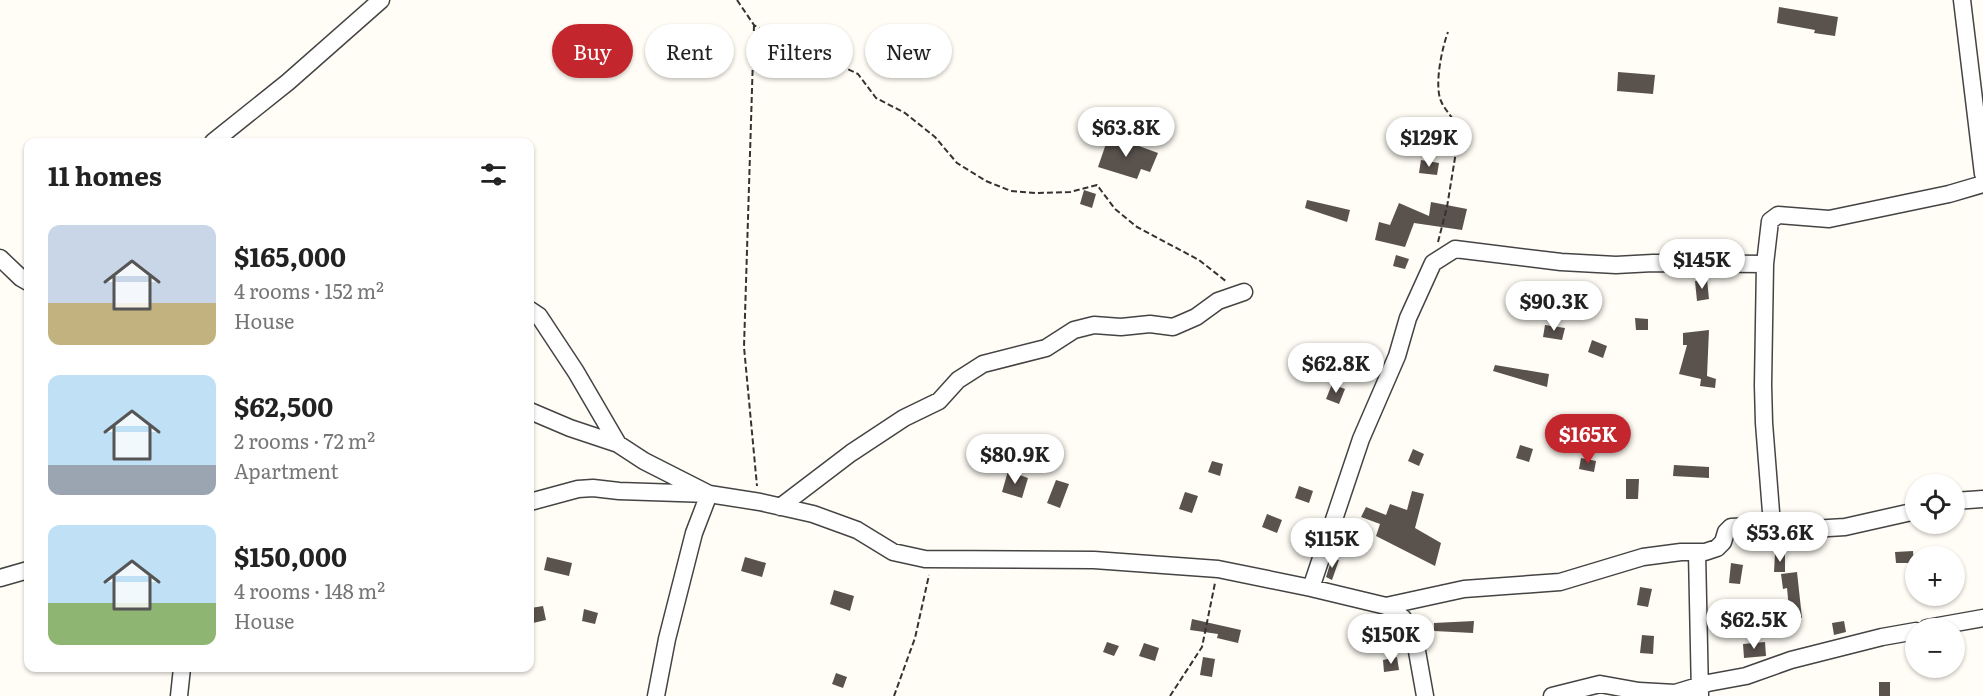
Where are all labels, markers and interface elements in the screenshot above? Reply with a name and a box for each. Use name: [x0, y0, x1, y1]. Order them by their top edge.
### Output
chip: Buy: [552, 24, 633, 78]
chip: Rent: [645, 24, 734, 78]
chip: Filters: [746, 24, 853, 78]
chip: New: [865, 24, 952, 78]
pin: $63.8K: [1077, 107, 1175, 158]
text: $63.8K: [1092, 111, 1160, 141]
pin: $129K: [1387, 117, 1471, 168]
text: $129K: [1400, 121, 1458, 151]
text: 11 homes: [48, 155, 162, 194]
icon: filters: [477, 158, 510, 191]
text: $165,000: [234, 236, 346, 275]
pin: $145K: [1660, 239, 1744, 290]
text: $145K: [1673, 243, 1731, 273]
icon: home: [96, 249, 168, 321]
text: 4 rooms · 152 m²: [234, 275, 384, 305]
pin: $90.3K: [1505, 281, 1603, 332]
text: $90.3K: [1519, 285, 1589, 315]
text: House: [234, 305, 294, 335]
pin: $62.8K: [1287, 343, 1385, 394]
text: $62.8K: [1302, 347, 1370, 377]
text: $62,500: [234, 386, 333, 425]
icon: home: [96, 399, 168, 471]
pin: $165K: [1546, 414, 1630, 465]
text: $165K: [1559, 418, 1617, 448]
text: 2 rooms · 72 m²: [234, 425, 375, 455]
pin: $80.9K: [966, 434, 1064, 485]
text: $80.9K: [980, 438, 1050, 468]
text: Apartment: [234, 455, 339, 485]
map controls: [1905, 474, 1965, 678]
button: locate: [1905, 474, 1965, 534]
pin: $53.6K: [1731, 512, 1829, 563]
text: $53.6K: [1746, 516, 1814, 546]
pin: $115K: [1290, 518, 1374, 569]
text: $115K: [1304, 522, 1360, 552]
text: $150,000: [234, 536, 347, 575]
button: +: [1905, 546, 1965, 606]
icon: home: [96, 549, 168, 621]
text: 4 rooms · 148 m²: [234, 575, 385, 605]
pin: $62.5K: [1705, 599, 1803, 650]
text: $62.5K: [1720, 603, 1788, 633]
text: House: [234, 605, 294, 635]
pin: $150K: [1349, 614, 1433, 665]
text: $150K: [1361, 618, 1421, 648]
button: −: [1905, 618, 1965, 678]

